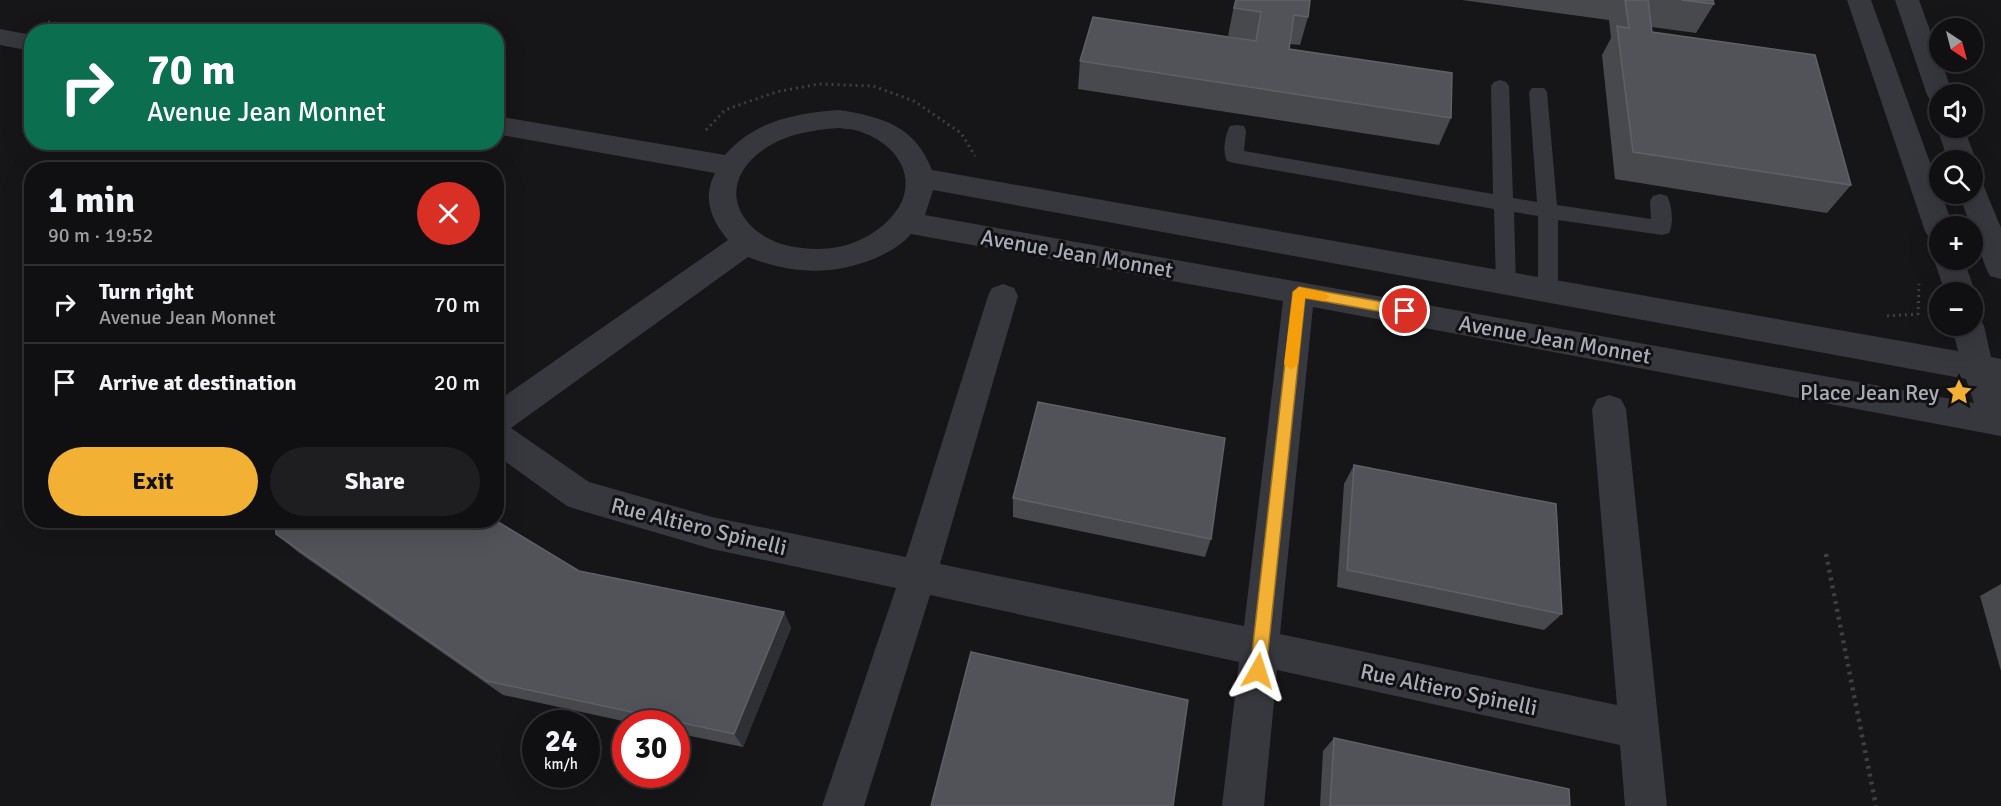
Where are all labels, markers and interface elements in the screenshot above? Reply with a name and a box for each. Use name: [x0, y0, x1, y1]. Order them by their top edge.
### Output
north arrow: [1929, 18, 1983, 72]
map controls: [1929, 18, 1983, 336]
text: 70 m: [147, 45, 236, 96]
icon: right: [48, 48, 126, 126]
button: sound: [1929, 84, 1983, 138]
text: Avenue Jean Monnet: [147, 96, 386, 129]
button: search: [1929, 150, 1983, 204]
text: 1 min: [48, 178, 135, 223]
button: close: [417, 182, 480, 245]
button: +: [1929, 216, 1983, 270]
text: 90 m · 19:52: [48, 223, 153, 248]
street label: Avenue Jean Monnet: [979, 223, 1175, 284]
text: Turn right: [99, 278, 194, 305]
button: −: [1929, 282, 1983, 336]
pin: [1379, 285, 1430, 336]
icon: right: [48, 288, 81, 321]
text: 70 m: [434, 291, 480, 318]
icon: arrive: [1388, 294, 1421, 327]
text: Avenue Jean Monnet: [99, 305, 276, 330]
street label: Avenue Jean Monnet: [1457, 309, 1653, 370]
icon: arrive: [48, 366, 81, 399]
text: Arrive at destination: [99, 369, 296, 396]
text: 20 m: [434, 369, 480, 396]
place icon: Place Jean Rey: [1944, 377, 1974, 407]
place label: Place Jean Rey: [1800, 379, 1940, 406]
button: Exit: [48, 447, 258, 516]
button: Share: [270, 447, 480, 516]
street label: Rue Altiero Spinelli: [608, 492, 790, 561]
position arrow: [1226, 639, 1290, 703]
street label: Rue Altiero Spinelli: [1358, 658, 1540, 721]
speed limit sign: 30: [612, 710, 690, 788]
text: 24: [545, 723, 577, 760]
text: km/h: [544, 755, 578, 773]

